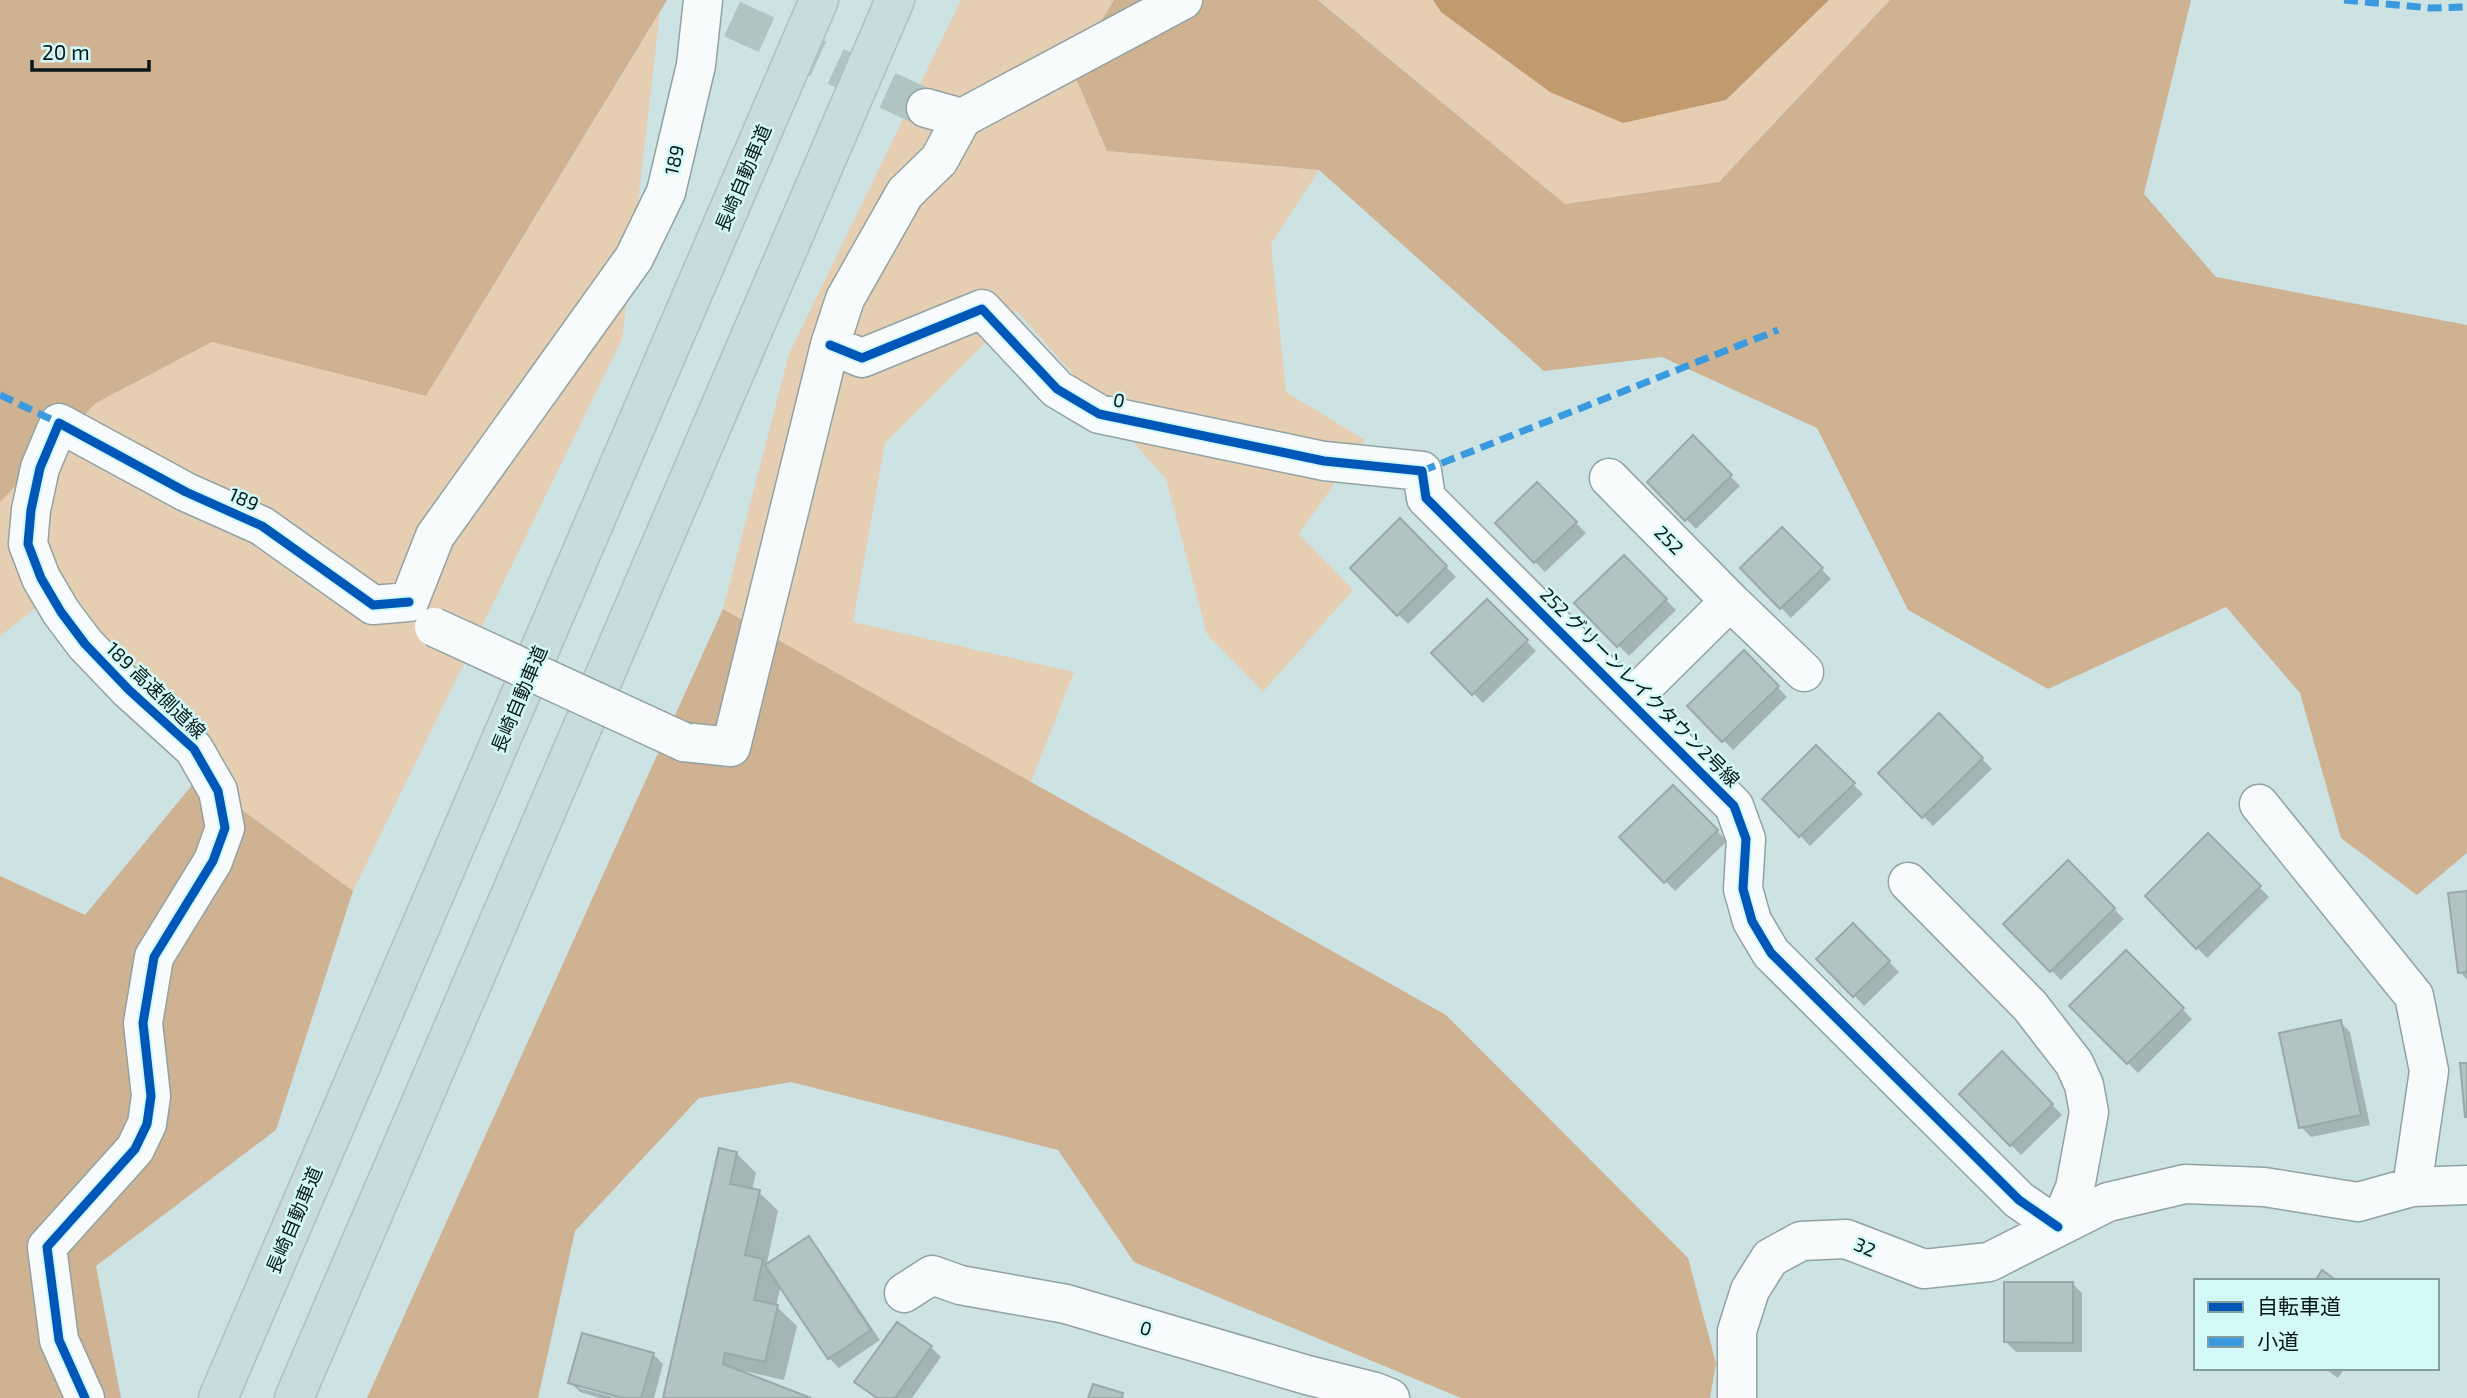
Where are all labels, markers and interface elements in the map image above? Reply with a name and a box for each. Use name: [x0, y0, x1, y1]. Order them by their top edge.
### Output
scale bar: [32, 28, 149, 72]
text: 20 m: [42, 39, 90, 64]
street label: 長崎自動車道: [710, 121, 775, 235]
street label: 189: [659, 143, 688, 177]
street label: 0: [1111, 387, 1127, 412]
street label: 189: [226, 482, 263, 515]
street label: 252: [1650, 520, 1689, 559]
street label: 252 グリーンレイクタウン2号線: [1536, 582, 1745, 791]
street label: 189 高速側道線: [102, 636, 211, 743]
street label: 長崎自動車道: [486, 642, 551, 756]
street label: 長崎自動車道: [261, 1163, 326, 1277]
street label: 32: [1851, 1232, 1879, 1261]
legend: [2194, 1279, 2439, 1370]
text: 自転車道: [2257, 1293, 2341, 1318]
street label: 0: [1137, 1315, 1155, 1340]
text: 小道: [2257, 1328, 2299, 1353]

